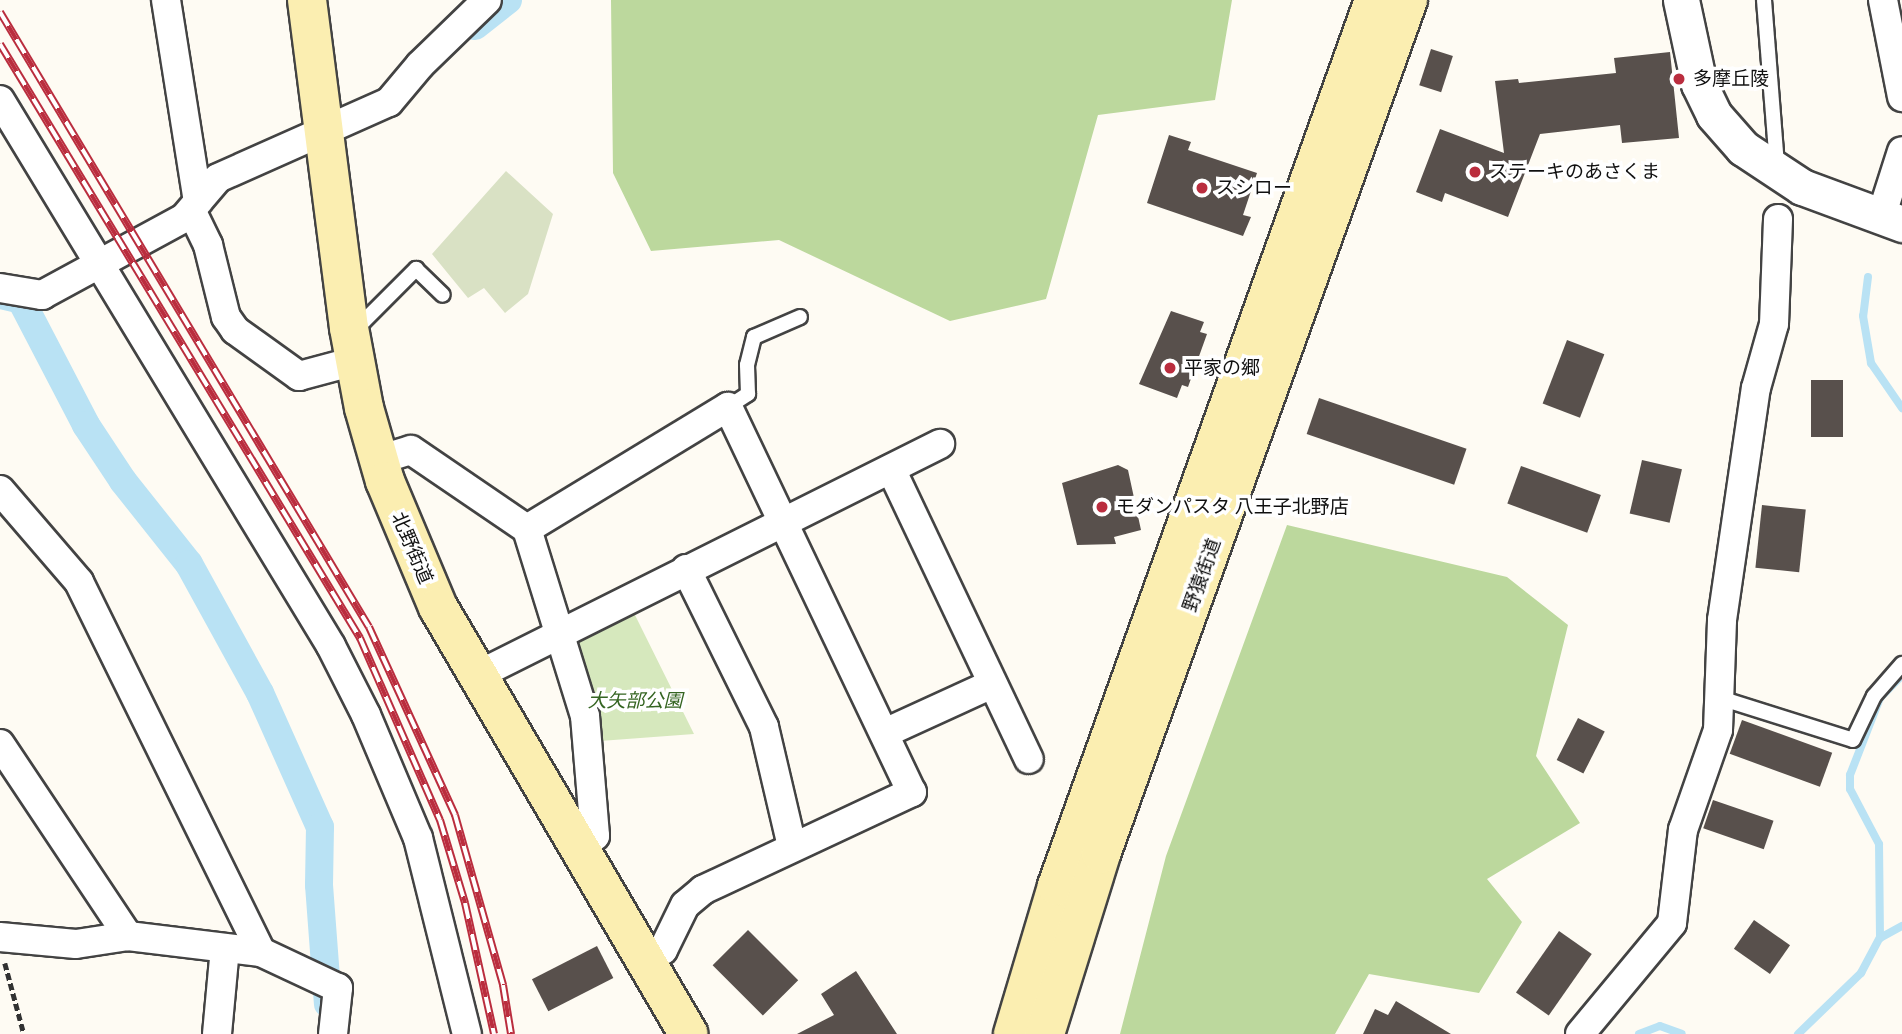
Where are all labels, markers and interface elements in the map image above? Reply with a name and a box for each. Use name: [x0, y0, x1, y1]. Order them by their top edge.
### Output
place label: 多摩丘陵: [1693, 68, 1769, 90]
marker: 多摩丘陵: [1671, 71, 1687, 87]
place label: ステーキのあさくま: [1489, 161, 1660, 183]
marker: ステーキのあさくま: [1467, 164, 1483, 180]
place label: スシロー: [1216, 177, 1292, 199]
marker: スシロー: [1194, 180, 1210, 196]
place label: 平家の郷: [1184, 357, 1260, 379]
marker: 平家の郷: [1162, 360, 1178, 376]
place label: モダンパスタ 八王子北野店: [1116, 496, 1349, 518]
marker: モダンパスタ 八王子北野店: [1094, 499, 1110, 515]
street label: 北野街道: [387, 509, 437, 587]
street label: 野猿街道: [1178, 535, 1226, 615]
park label: 大矢部公園: [588, 690, 682, 712]

